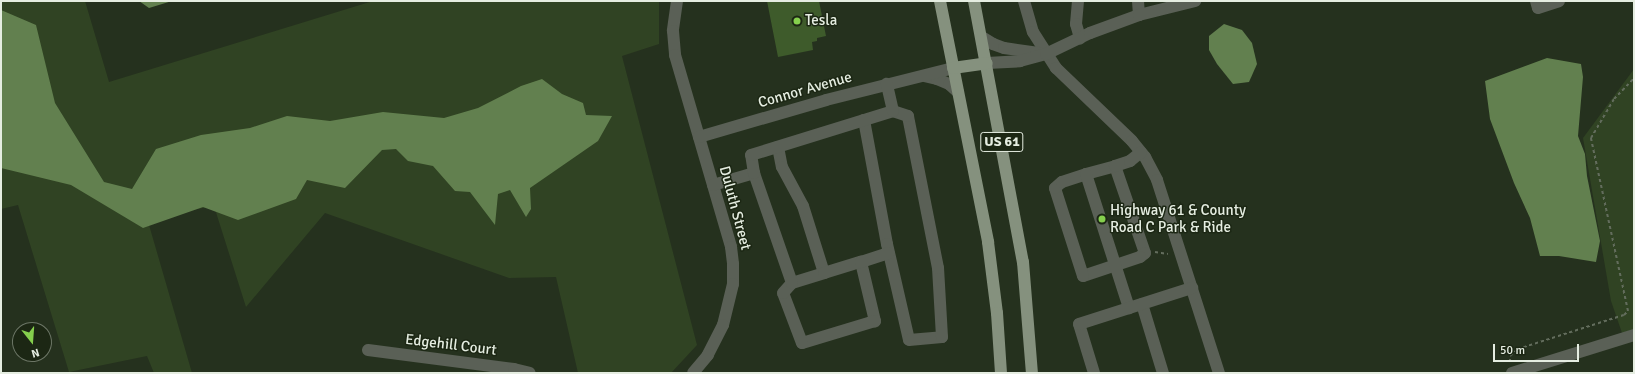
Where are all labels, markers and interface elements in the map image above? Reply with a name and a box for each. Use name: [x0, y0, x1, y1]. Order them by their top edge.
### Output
place label: Tesla: [805, 12, 837, 30]
marker: Tesla: [792, 16, 802, 26]
street label: Connor Avenue: [756, 68, 854, 112]
road number: US 61: [980, 130, 1024, 154]
street label: Duluth Street: [715, 164, 755, 252]
place label: Highway 61 & County Road C Park & Ride: [1110, 201, 1246, 236]
marker: Highway 61 & County Road C Park & Ride: [1097, 214, 1107, 224]
north arrow: [12, 322, 52, 362]
street label: Edgehill Court: [404, 330, 498, 360]
scale bar: [1495, 336, 1581, 362]
text: 50 m: [1500, 343, 1525, 358]
text: N: [30, 346, 41, 360]

